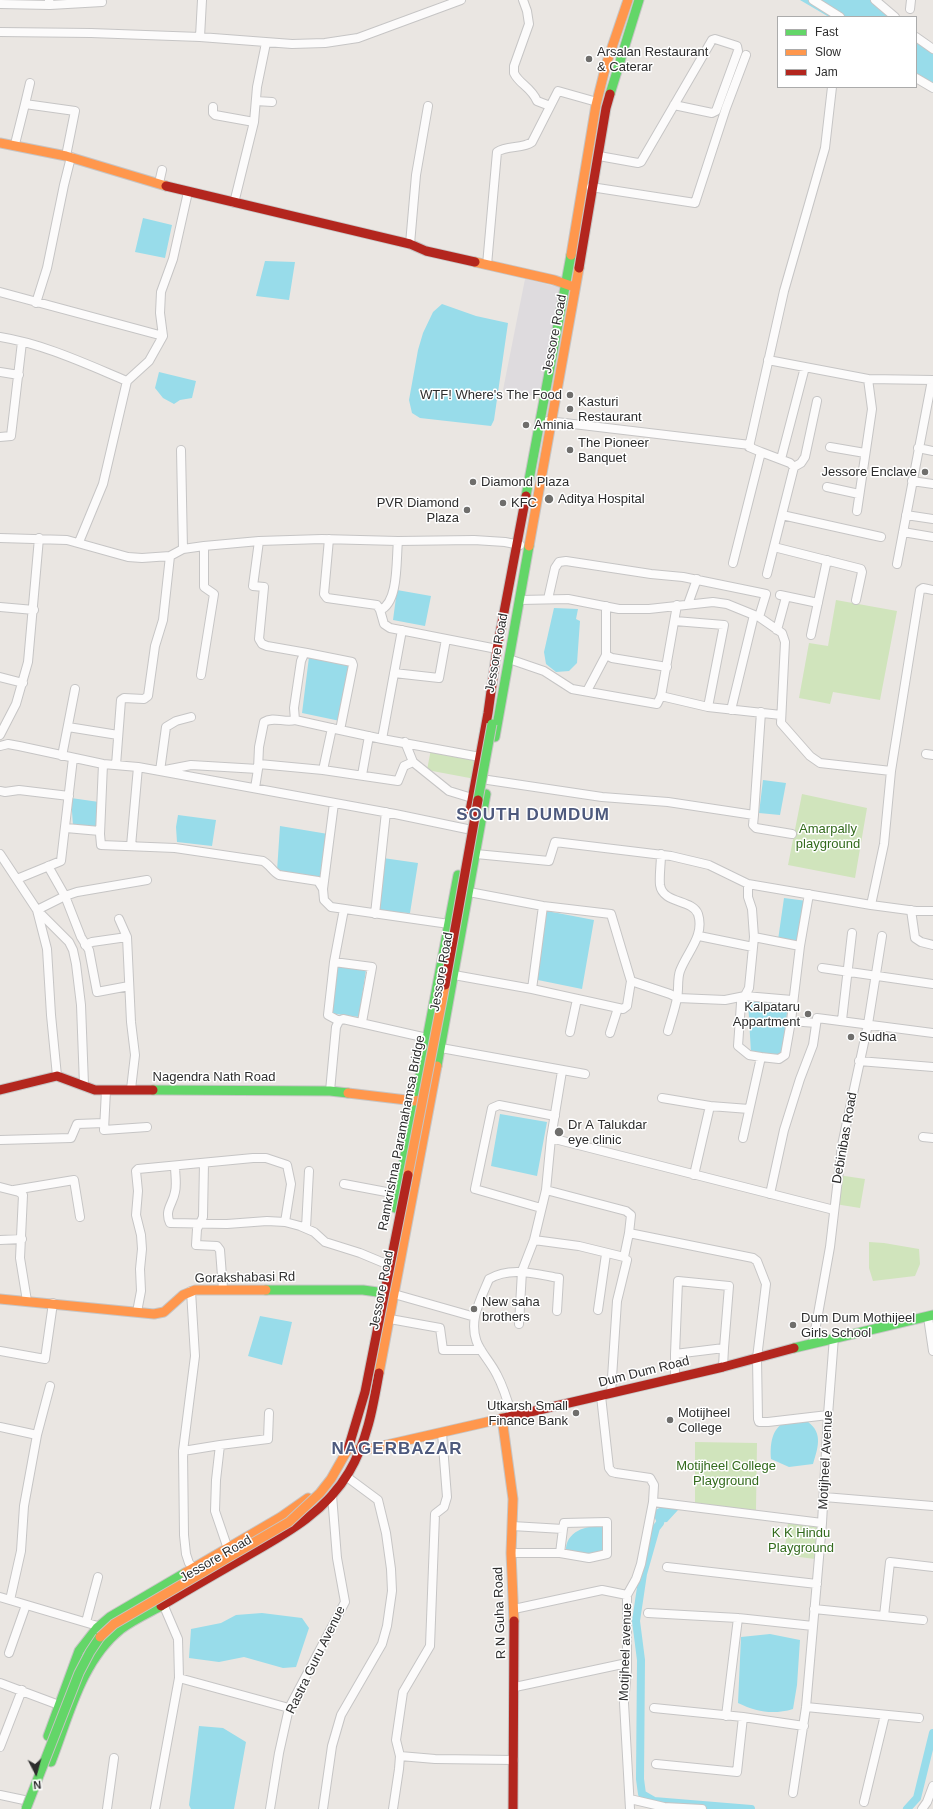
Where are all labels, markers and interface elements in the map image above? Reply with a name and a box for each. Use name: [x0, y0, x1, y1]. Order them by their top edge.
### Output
legend: [777, 16, 917, 88]
text: Fast: [815, 25, 838, 39]
place label: Arsalan Restaurant & Caterar: [597, 44, 708, 75]
text: Slow: [815, 45, 841, 59]
marker: Arsalan Restaurant & Caterar: [584, 54, 594, 64]
text: Jam: [815, 65, 838, 79]
street label: Jessore Road: [540, 293, 570, 375]
place label: WTF! Where's The Food: [420, 387, 562, 403]
marker: WTF! Where's The Food: [565, 390, 575, 400]
place label: Kasturi Restaurant: [578, 394, 642, 425]
marker: Kasturi Restaurant: [565, 404, 575, 414]
place label: Aminia: [534, 417, 574, 433]
marker: Aminia: [521, 420, 531, 430]
place label: The Pioneer Banquet: [578, 435, 649, 466]
marker: The Pioneer Banquet: [565, 445, 575, 455]
place label: Jessore Enclave: [822, 464, 917, 480]
marker: Jessore Enclave: [920, 467, 930, 477]
place label: Diamond Plaza: [481, 474, 569, 490]
marker: Diamond Plaza: [468, 477, 478, 487]
place label: Aditya Hospital: [558, 491, 645, 507]
marker: Aditya Hospital: [543, 493, 555, 505]
place label: PVR Diamond Plaza: [377, 495, 459, 526]
place label: KFC: [511, 495, 537, 511]
marker: KFC: [498, 498, 508, 508]
marker: PVR Diamond Plaza: [462, 505, 472, 515]
street label: Jessore Road: [482, 612, 512, 694]
district label: SOUTH DUMDUM: [456, 805, 610, 825]
park label: Amarpally playground: [796, 821, 860, 852]
street label: Jessore Road: [427, 931, 457, 1013]
place label: Kalpataru Appartment: [733, 999, 800, 1030]
marker: Kalpataru Appartment: [803, 1009, 813, 1019]
place label: Sudha: [859, 1029, 897, 1045]
marker: Sudha: [846, 1032, 856, 1042]
street label: Ramkrishna Paramahamsa Bridge: [375, 1034, 429, 1232]
street label: Nagendra Nath Road: [153, 1069, 275, 1085]
street label: Debinibas Road: [829, 1091, 861, 1185]
place label: Dr A Talukdar eye clinic: [568, 1117, 647, 1148]
marker: Dr A Talukdar eye clinic: [553, 1126, 565, 1138]
street label: Jessore Road: [367, 1249, 397, 1331]
street label: Gorakshabasi Rd: [195, 1269, 295, 1287]
place label: New saha brothers: [482, 1294, 540, 1325]
marker: New saha brothers: [469, 1304, 479, 1314]
place label: Dum Dum Mothijeel Girls School: [801, 1310, 915, 1341]
marker: Dum Dum Mothijeel Girls School: [788, 1320, 798, 1330]
street label: Dum Dum Road: [597, 1353, 691, 1391]
place label: Utkarsh Small Finance Bank: [487, 1398, 568, 1429]
place label: Motijheel College: [678, 1405, 730, 1436]
marker: Utkarsh Small Finance Bank: [571, 1408, 581, 1418]
street label: Motijheel Avenue: [816, 1410, 836, 1510]
marker: Motijheel College: [665, 1415, 675, 1425]
district label: NAGERBAZAR: [332, 1439, 462, 1459]
park label: Motijheel College Playground: [676, 1458, 776, 1489]
park label: K K Hindu Playground: [768, 1525, 834, 1556]
street label: Jessore Road: [177, 1532, 255, 1586]
street label: R N Guha Road: [491, 1567, 509, 1659]
street label: Rastra Guru Avenue: [283, 1603, 349, 1717]
street label: Motijheel avenue: [616, 1603, 636, 1701]
north arrow: [16, 1753, 56, 1793]
text: N: [33, 1779, 42, 1791]

